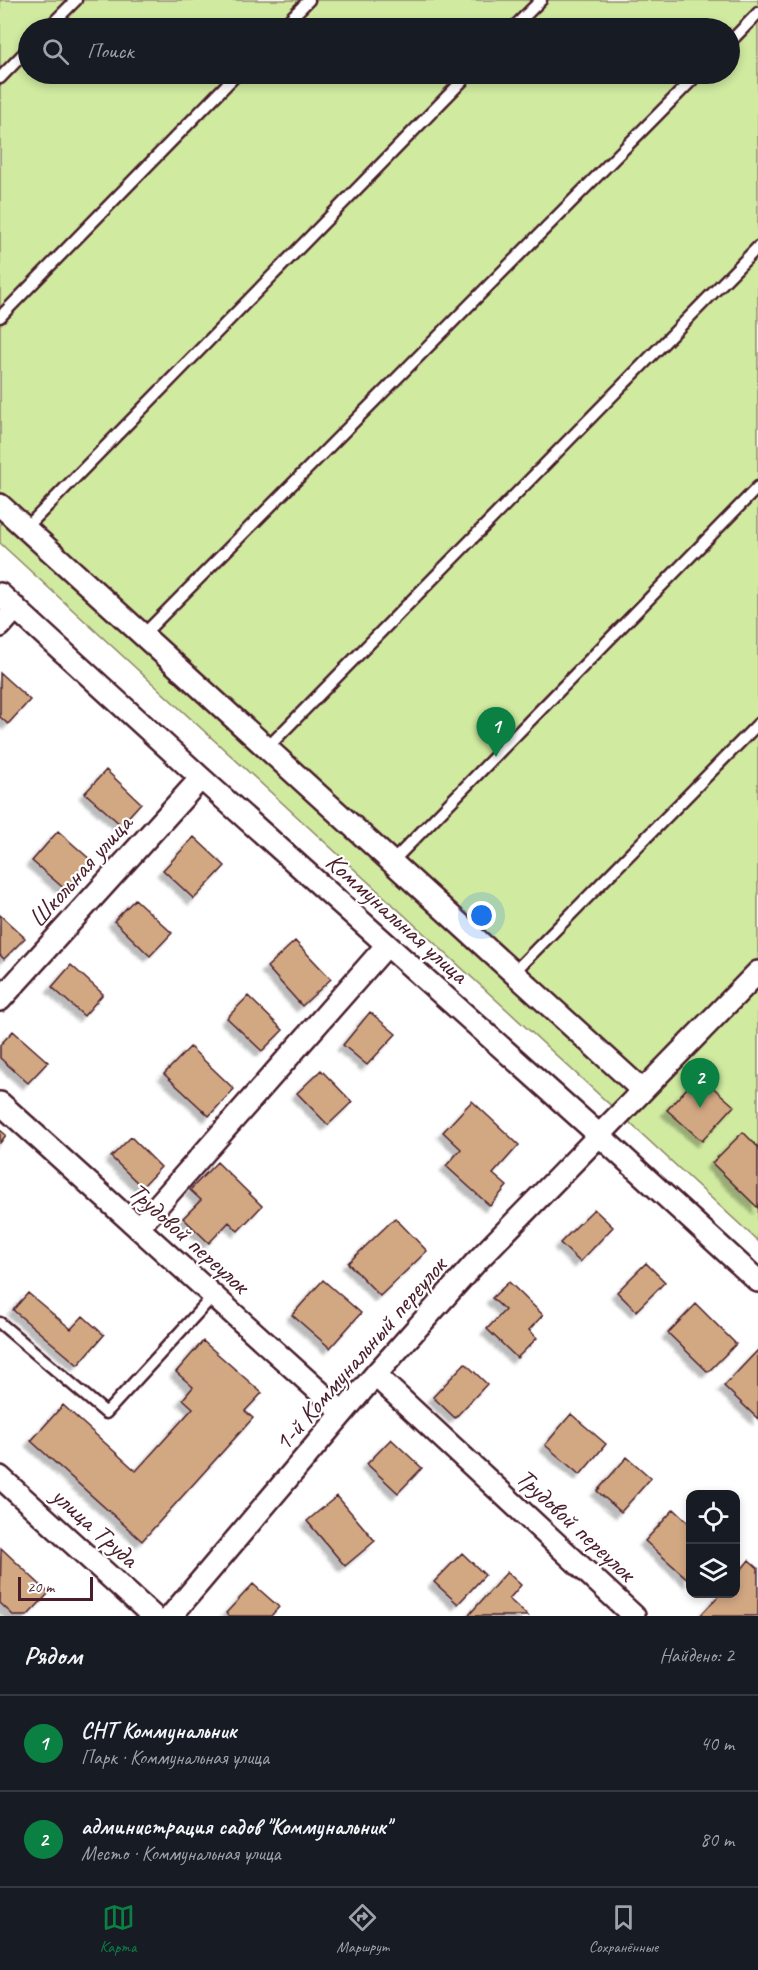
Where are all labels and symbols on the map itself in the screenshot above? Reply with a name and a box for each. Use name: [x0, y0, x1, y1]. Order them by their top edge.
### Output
pin: 1: [476, 708, 516, 757]
street label: Школьная улица: [21, 806, 141, 934]
street label: Коммунальная улица: [319, 845, 476, 992]
your location: [467, 901, 496, 930]
pin: 2: [680, 1058, 720, 1108]
street label: Трудовой переулок: [122, 1175, 258, 1303]
street label: 1-й Коммунальный переулок: [267, 1248, 455, 1458]
street label: Трудовой переулок: [509, 1461, 644, 1590]
street label: улица Труда: [43, 1478, 146, 1576]
scale bar: [18, 1574, 93, 1602]

